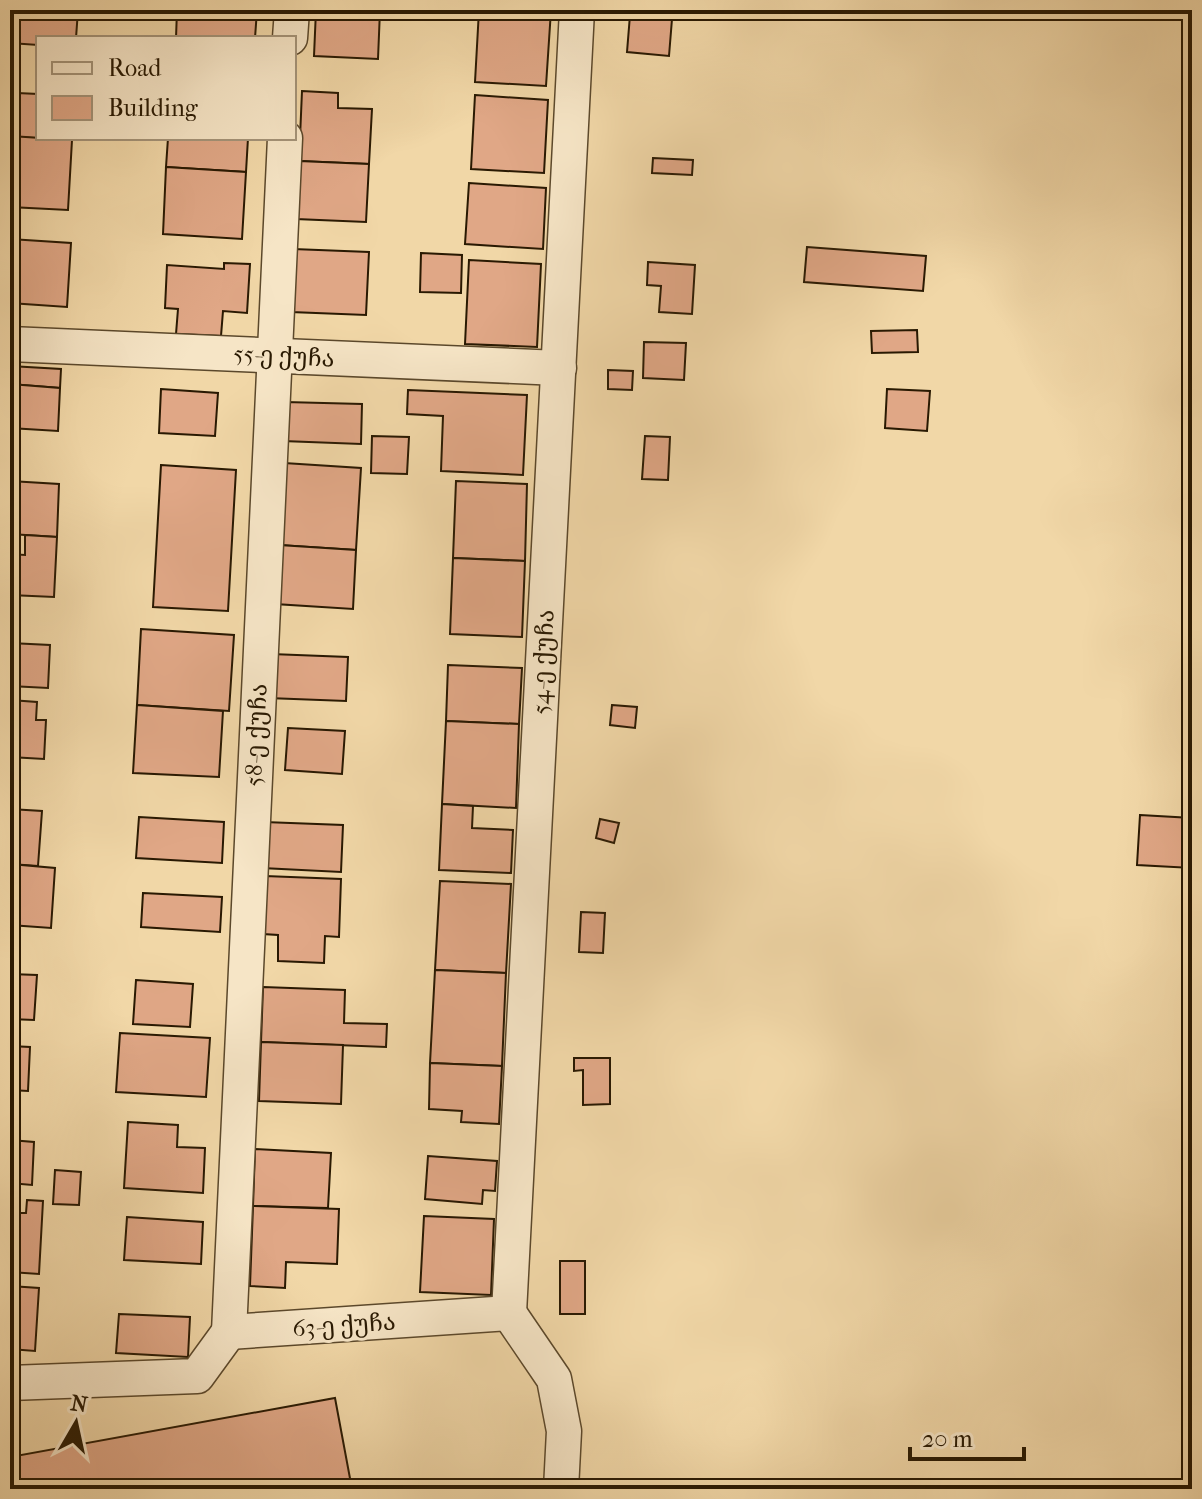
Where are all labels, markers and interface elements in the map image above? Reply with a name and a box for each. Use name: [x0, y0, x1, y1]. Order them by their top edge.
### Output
legend: [36, 36, 296, 140]
text: Road: [108, 54, 162, 82]
text: Building: [108, 94, 199, 122]
street label: 55-ე ქუჩა: [233, 339, 335, 373]
street label: 54-ე ქუჩა: [526, 609, 560, 715]
street label: 58-ე ქუჩა: [239, 683, 273, 787]
street label: 63-ე ქუჩა: [291, 1307, 397, 1343]
north arrow: [36, 1383, 116, 1463]
text: N: [69, 1390, 90, 1418]
scale bar: [910, 1411, 1024, 1461]
text: 20 m: [922, 1425, 973, 1453]

